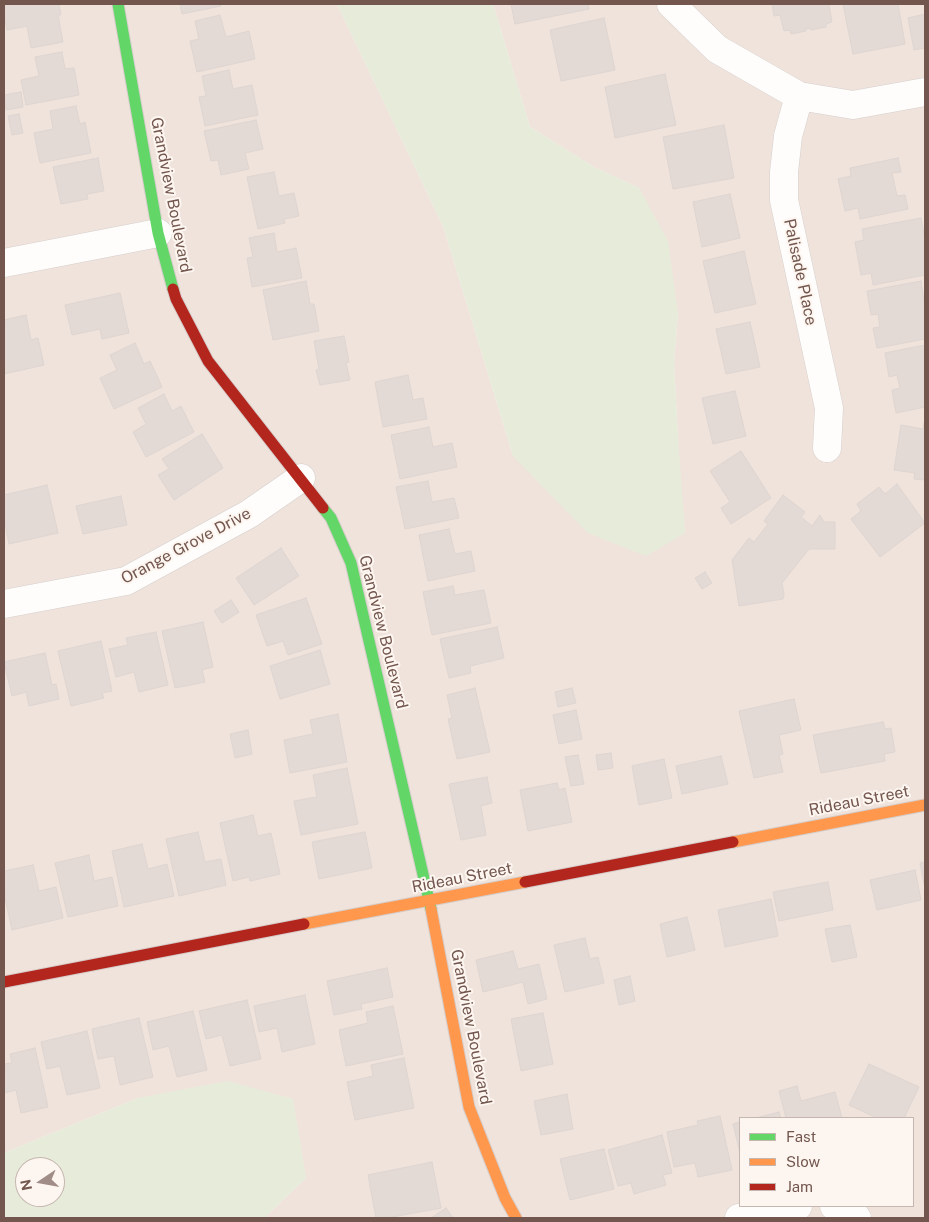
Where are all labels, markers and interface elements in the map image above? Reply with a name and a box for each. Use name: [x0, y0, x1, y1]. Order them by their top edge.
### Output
street label: Grandview Boulevard: [147, 116, 195, 274]
street label: Palisade Place: [779, 217, 821, 327]
street label: Orange Grove Drive: [118, 504, 254, 588]
street label: Grandview Boulevard: [355, 553, 411, 711]
street label: Rideau Street: [807, 782, 911, 820]
street label: Rideau Street: [410, 859, 514, 897]
street label: Grandview Boulevard: [447, 948, 495, 1106]
legend: [739, 1117, 914, 1207]
text: Fast: [786, 1128, 816, 1145]
text: Slow: [786, 1153, 820, 1170]
north arrow: [15, 1157, 65, 1207]
text: N: [17, 1178, 35, 1192]
text: Jam: [786, 1178, 813, 1195]

